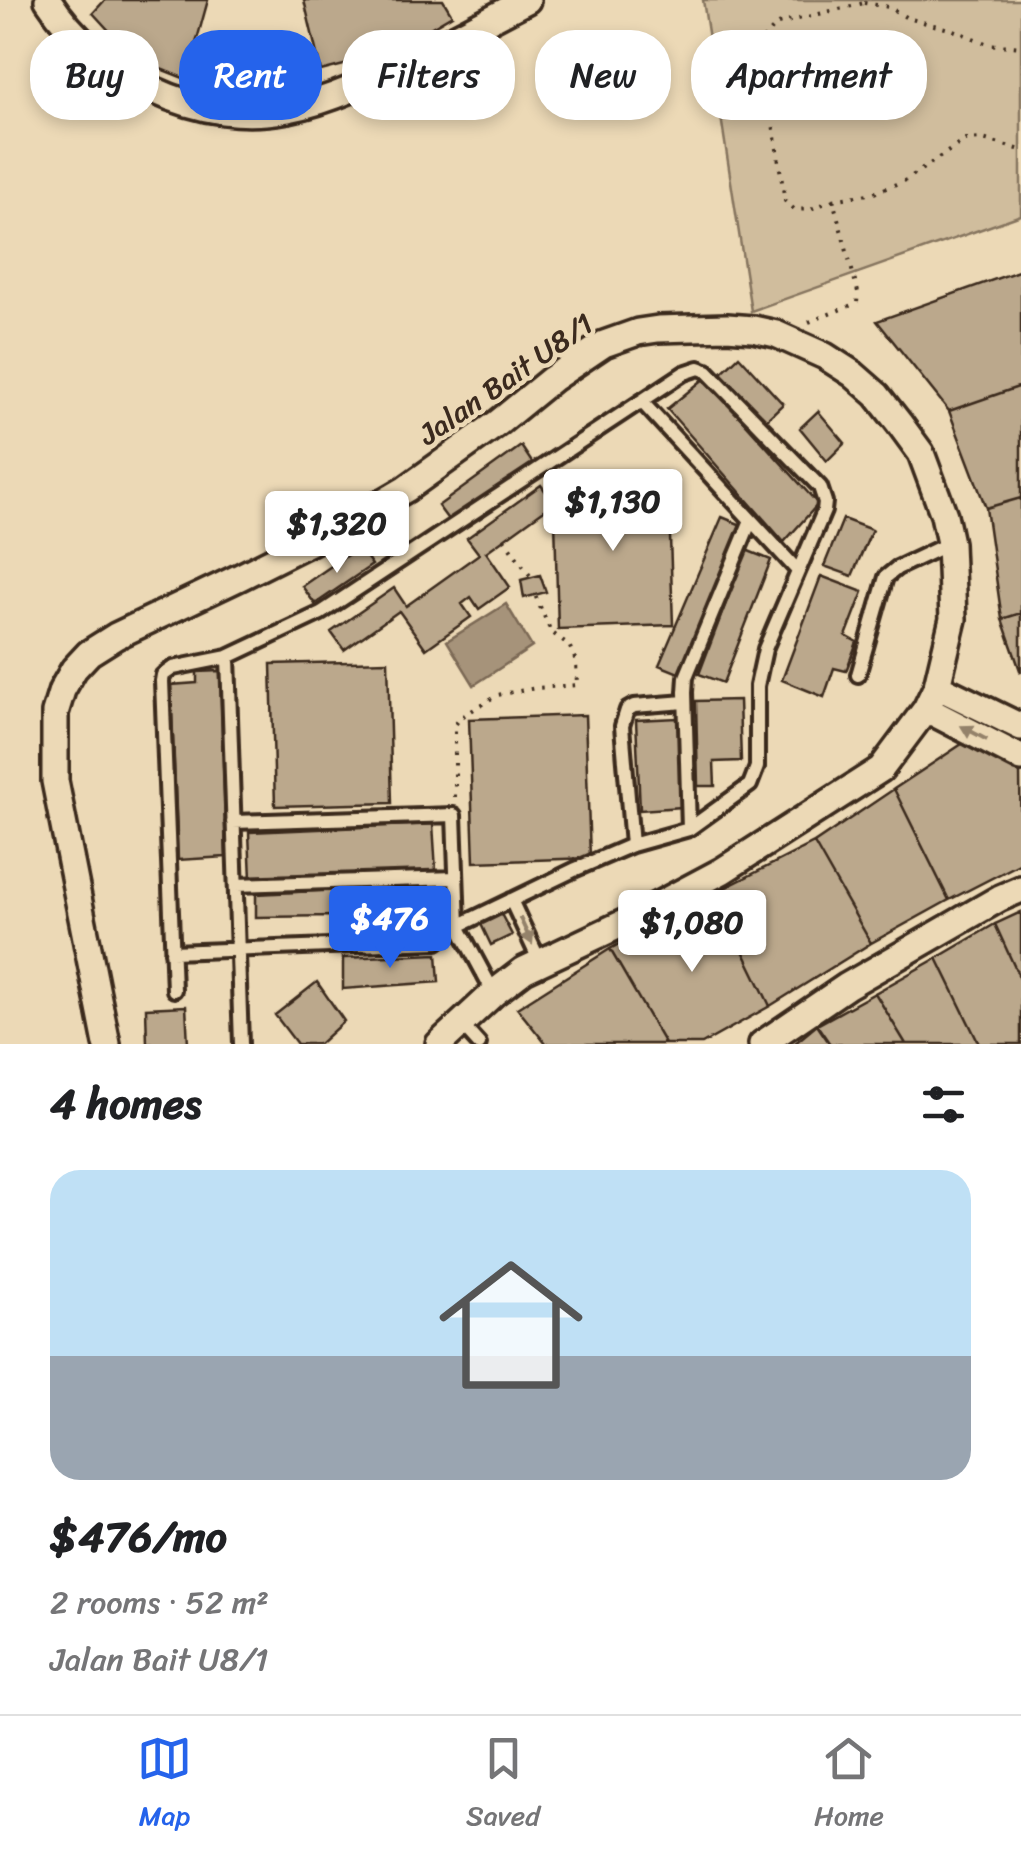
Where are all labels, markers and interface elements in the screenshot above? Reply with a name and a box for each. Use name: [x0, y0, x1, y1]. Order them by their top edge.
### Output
chip: Buy: [30, 30, 159, 120]
chip: Rent: [179, 30, 322, 120]
chip: Filters: [342, 30, 515, 120]
chip: New: [535, 30, 671, 120]
chip: Apartment: [691, 30, 927, 120]
street label: Jalan Bait U8/1: [406, 298, 605, 460]
pin: $1,130: [532, 469, 694, 554]
text: $1,130: [565, 473, 661, 530]
pin: $1,320: [256, 491, 418, 576]
text: $1,320: [287, 495, 387, 552]
one-way arrow: [959, 725, 988, 742]
pin: $476: [331, 886, 449, 971]
text: $476: [351, 890, 429, 947]
pin: $1,080: [611, 890, 773, 975]
text: $1,080: [640, 894, 744, 951]
one-way arrow: [517, 917, 534, 946]
text: 4 homes: [50, 1067, 202, 1141]
icon: filters: [916, 1077, 971, 1132]
icon: home: [421, 1235, 601, 1415]
text: $476/mo: [50, 1500, 227, 1574]
text: 2 rooms · 52 m²: [50, 1574, 269, 1631]
text: Jalan Bait U8/1: [50, 1631, 269, 1688]
tab: Map: [137, 1731, 192, 1840]
tab: Saved: [466, 1731, 540, 1840]
tab: Home: [814, 1731, 884, 1840]

